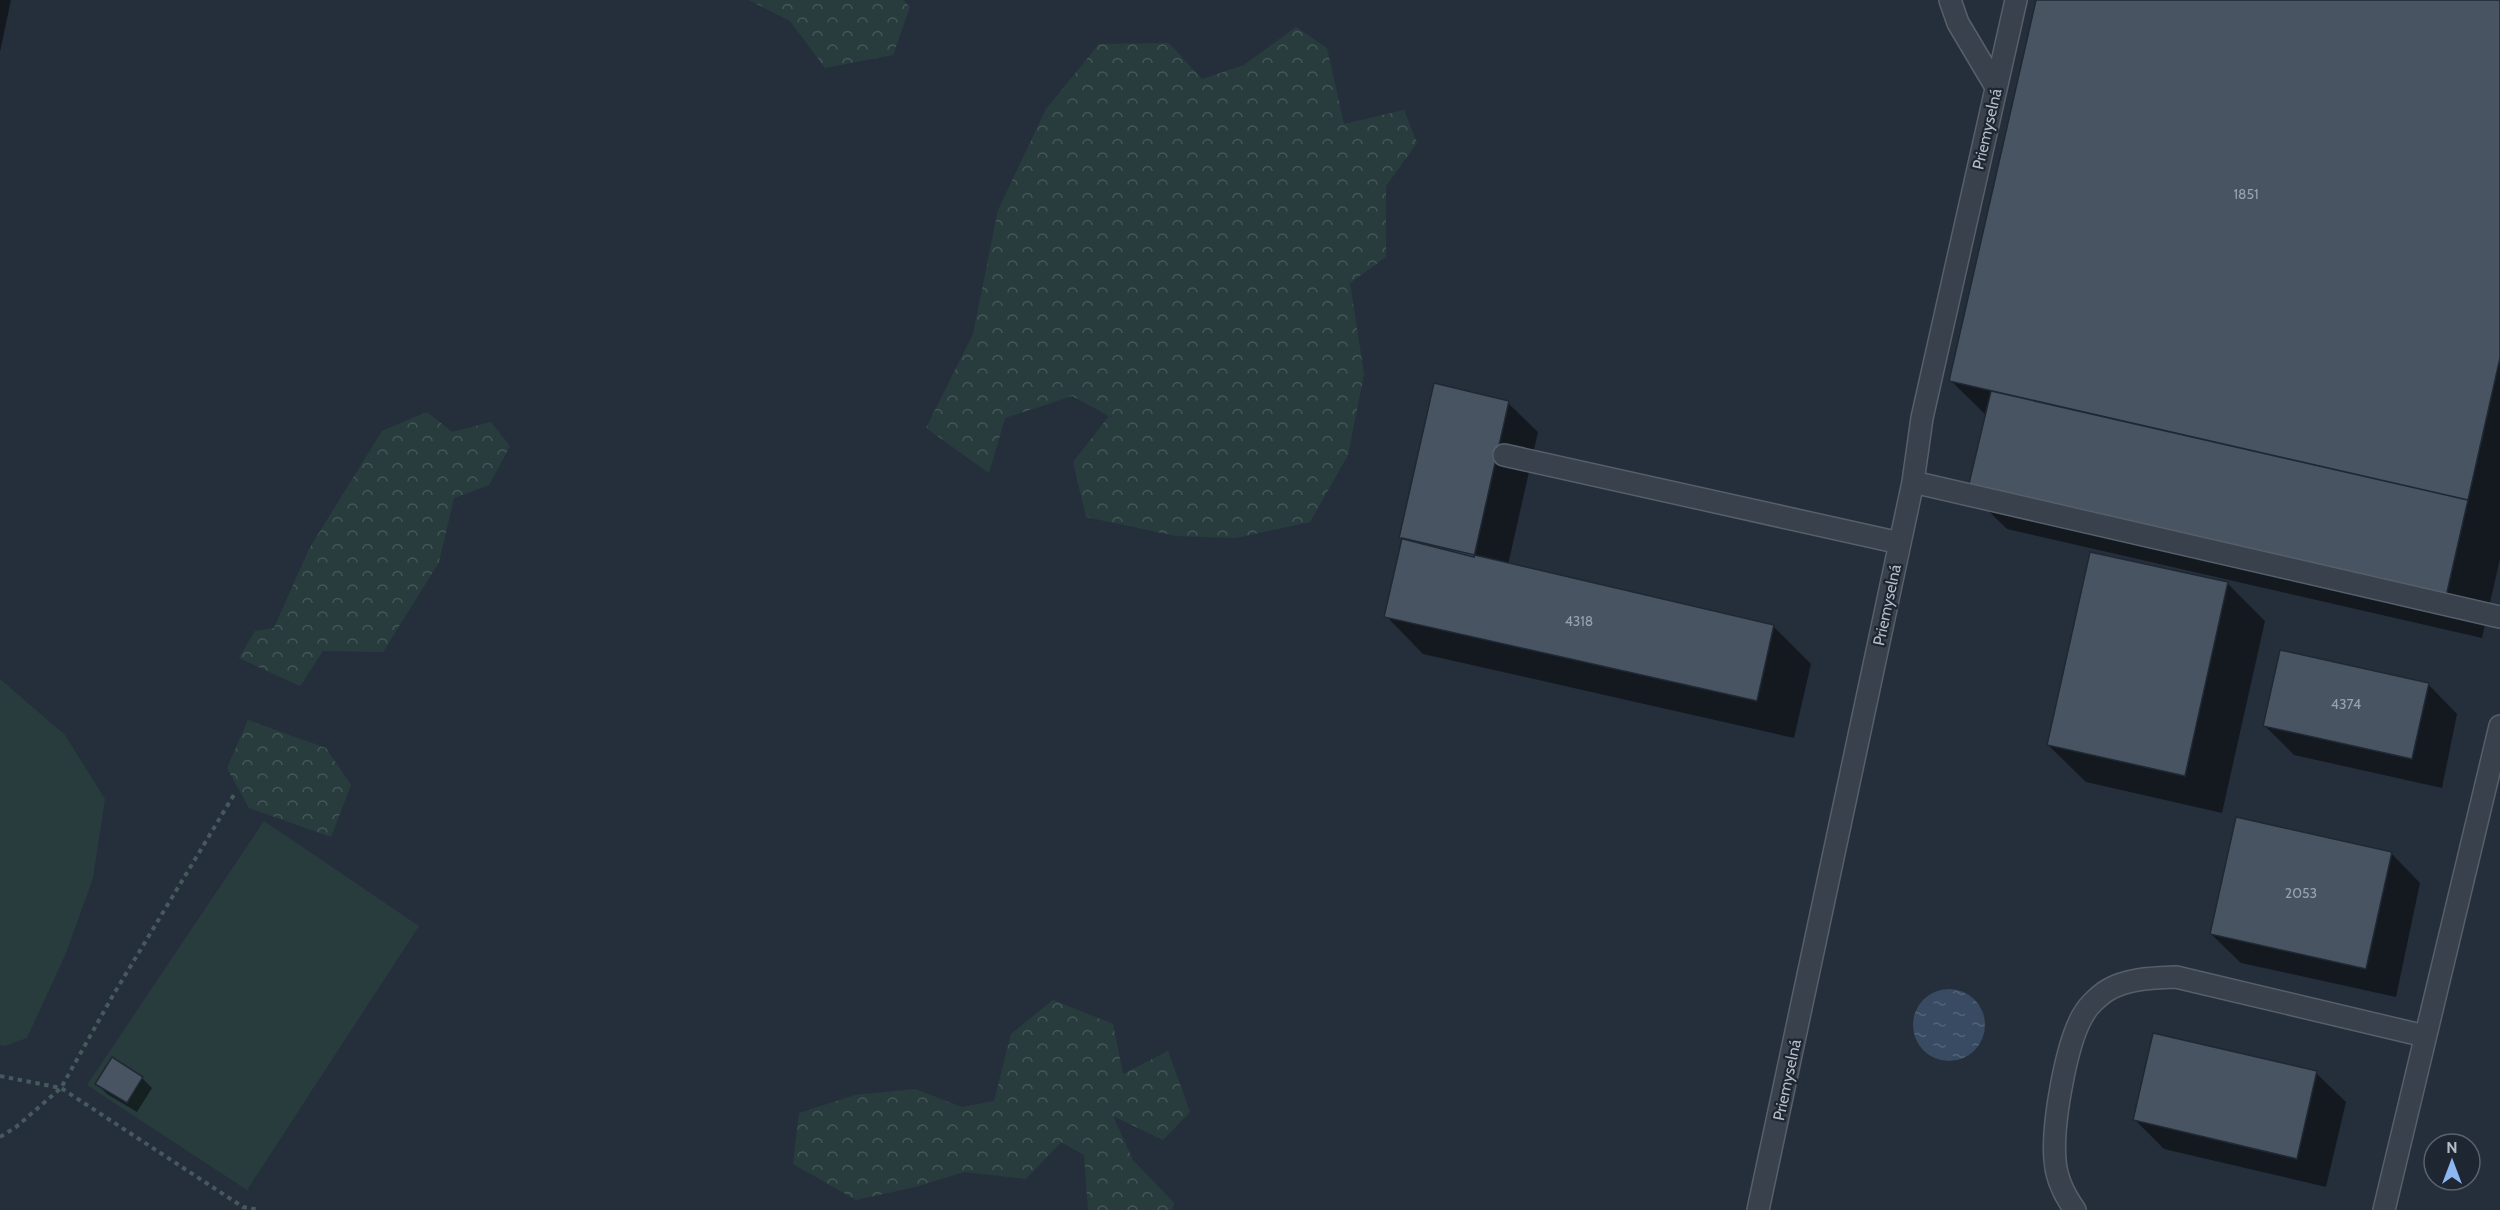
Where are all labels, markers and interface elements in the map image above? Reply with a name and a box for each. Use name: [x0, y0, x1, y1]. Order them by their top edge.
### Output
street label: Priemyselná: [1968, 86, 2006, 171]
house number: 1851: [2233, 185, 2259, 203]
street label: Priemyselná: [1869, 562, 1905, 647]
house number: 4318: [1565, 612, 1593, 630]
house number: 4374: [2331, 695, 2361, 713]
house number: 2053: [2285, 884, 2317, 902]
street label: Priemyselná: [1769, 1037, 1805, 1122]
north arrow: [2422, 1132, 2482, 1192]
text: N: [2446, 1138, 2458, 1157]

